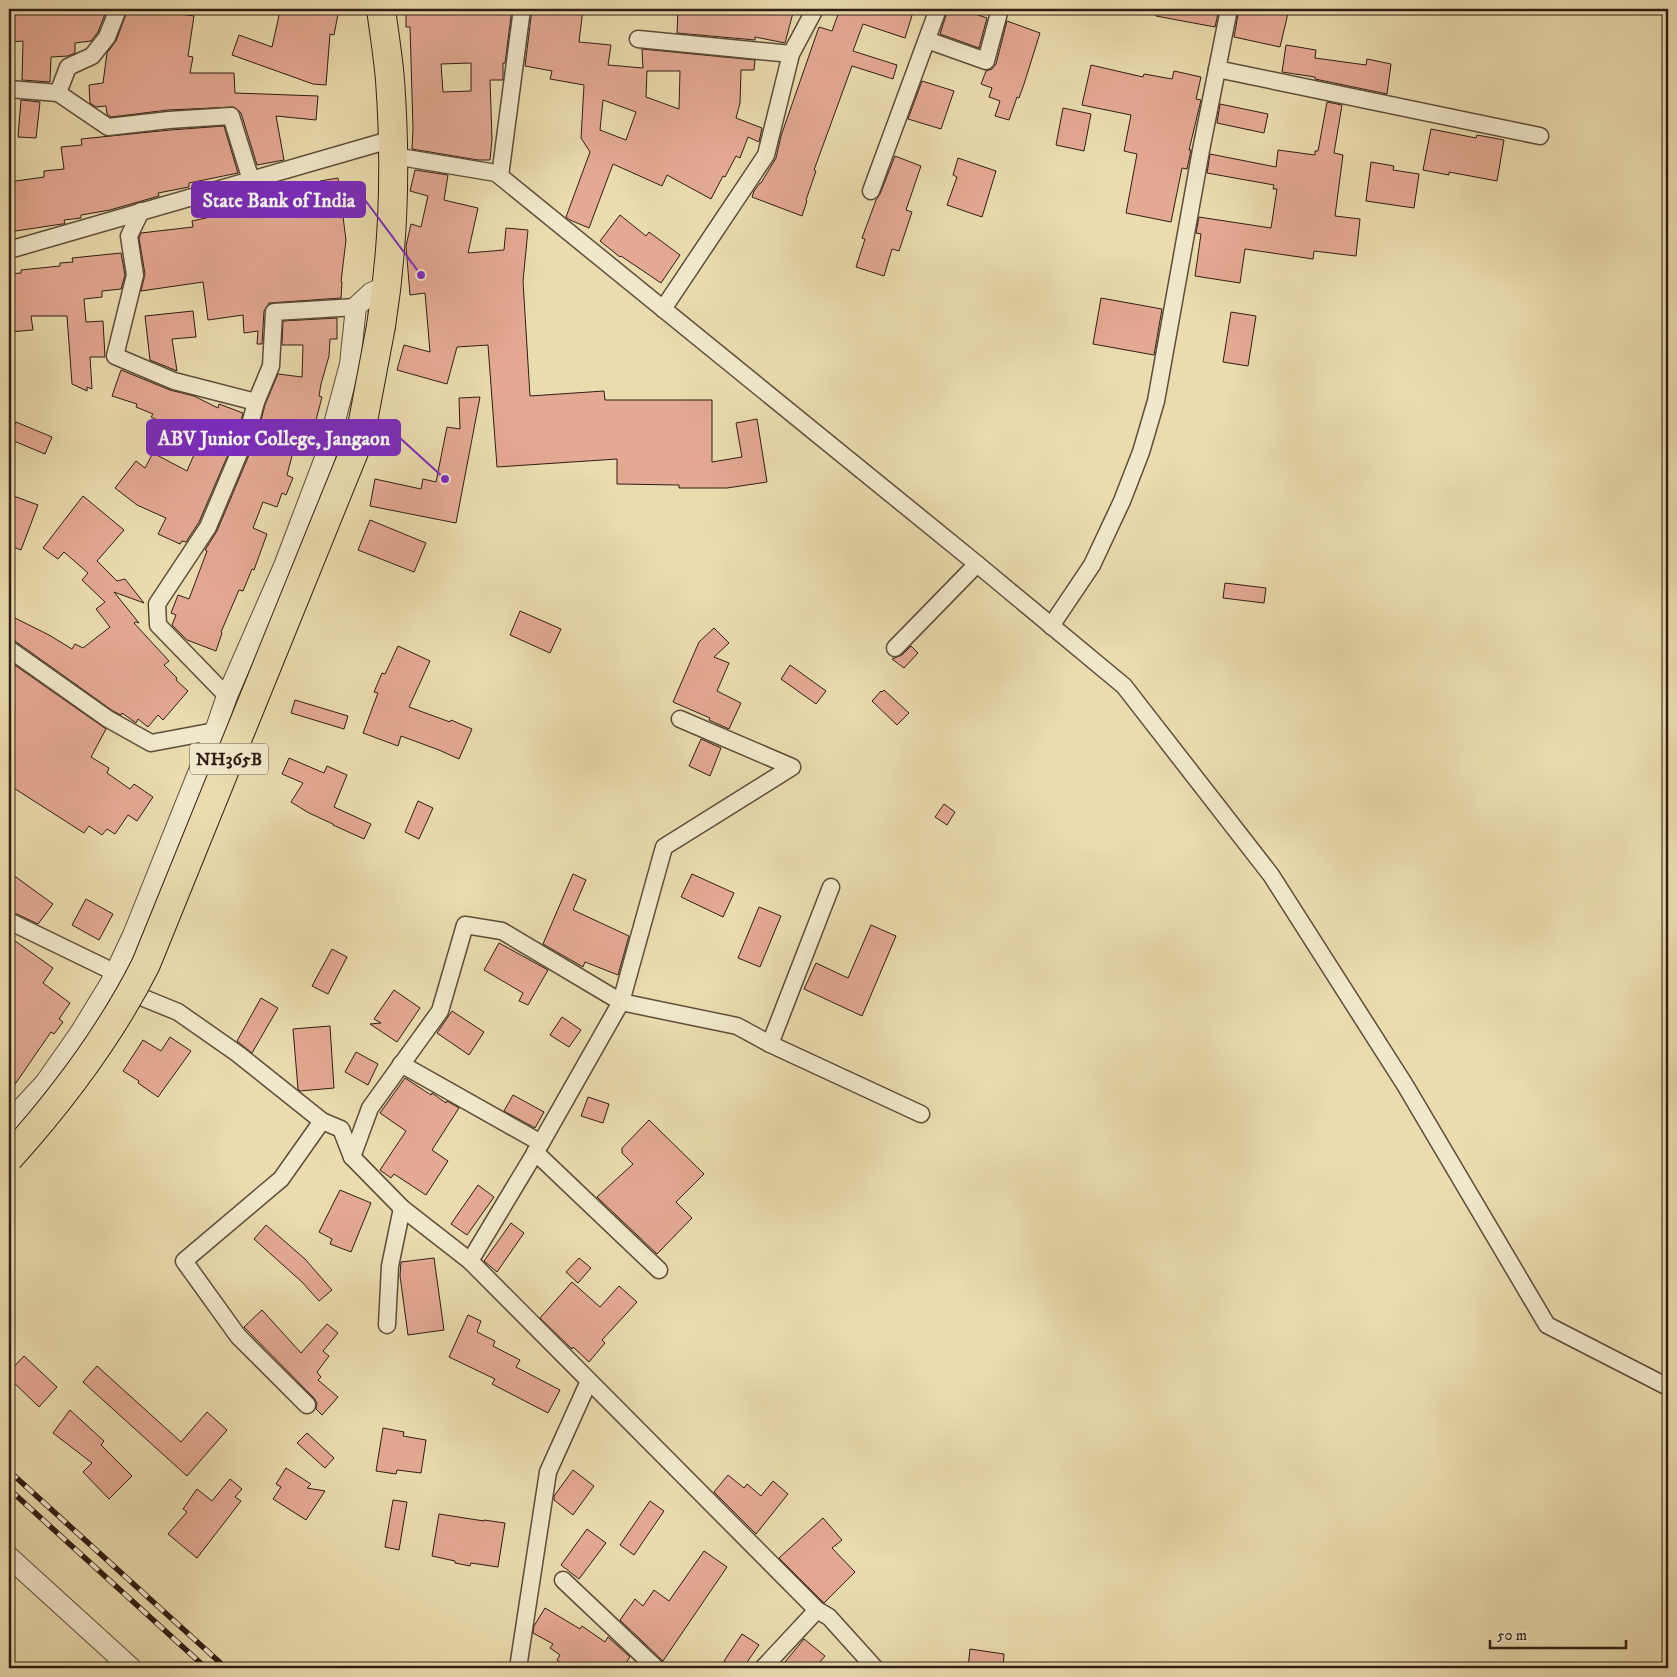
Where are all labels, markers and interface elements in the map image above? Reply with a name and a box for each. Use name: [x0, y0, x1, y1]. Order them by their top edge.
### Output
callout: State Bank of India: [192, 182, 365, 217]
text: State Bank of India: [203, 189, 356, 214]
callout: ABV Junior College, Jangaon: [147, 420, 400, 455]
text: ABV Junior College, Jangaon: [157, 427, 391, 452]
road number: NH365B: [190, 744, 268, 774]
scale bar: [1490, 1617, 1626, 1649]
text: 50 m: [1497, 1626, 1527, 1645]

